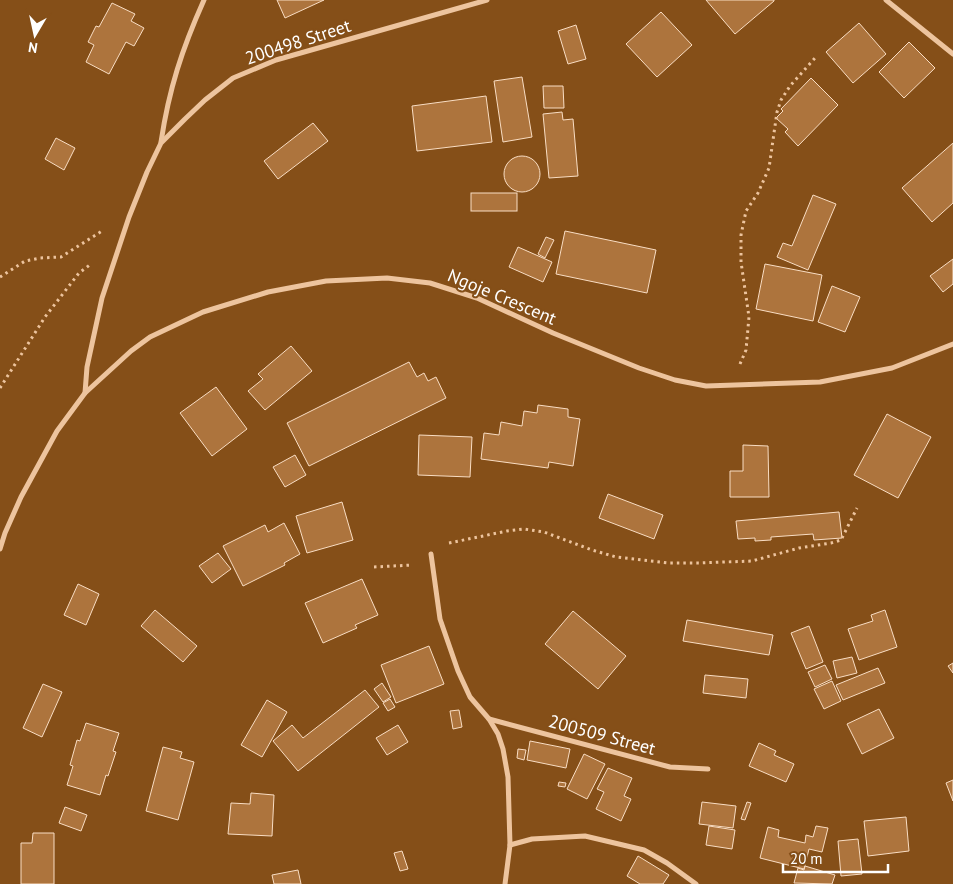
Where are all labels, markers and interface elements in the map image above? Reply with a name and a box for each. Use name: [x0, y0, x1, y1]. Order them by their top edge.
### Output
north arrow: [10, 10, 60, 60]
street label: 200498 Street: [242, 14, 354, 69]
text: N: [27, 38, 39, 57]
street label: Ngoje Crescent: [444, 263, 560, 330]
street label: 200509 Street: [546, 709, 658, 760]
scale bar: [783, 842, 888, 874]
text: 20 m: [790, 849, 823, 868]

